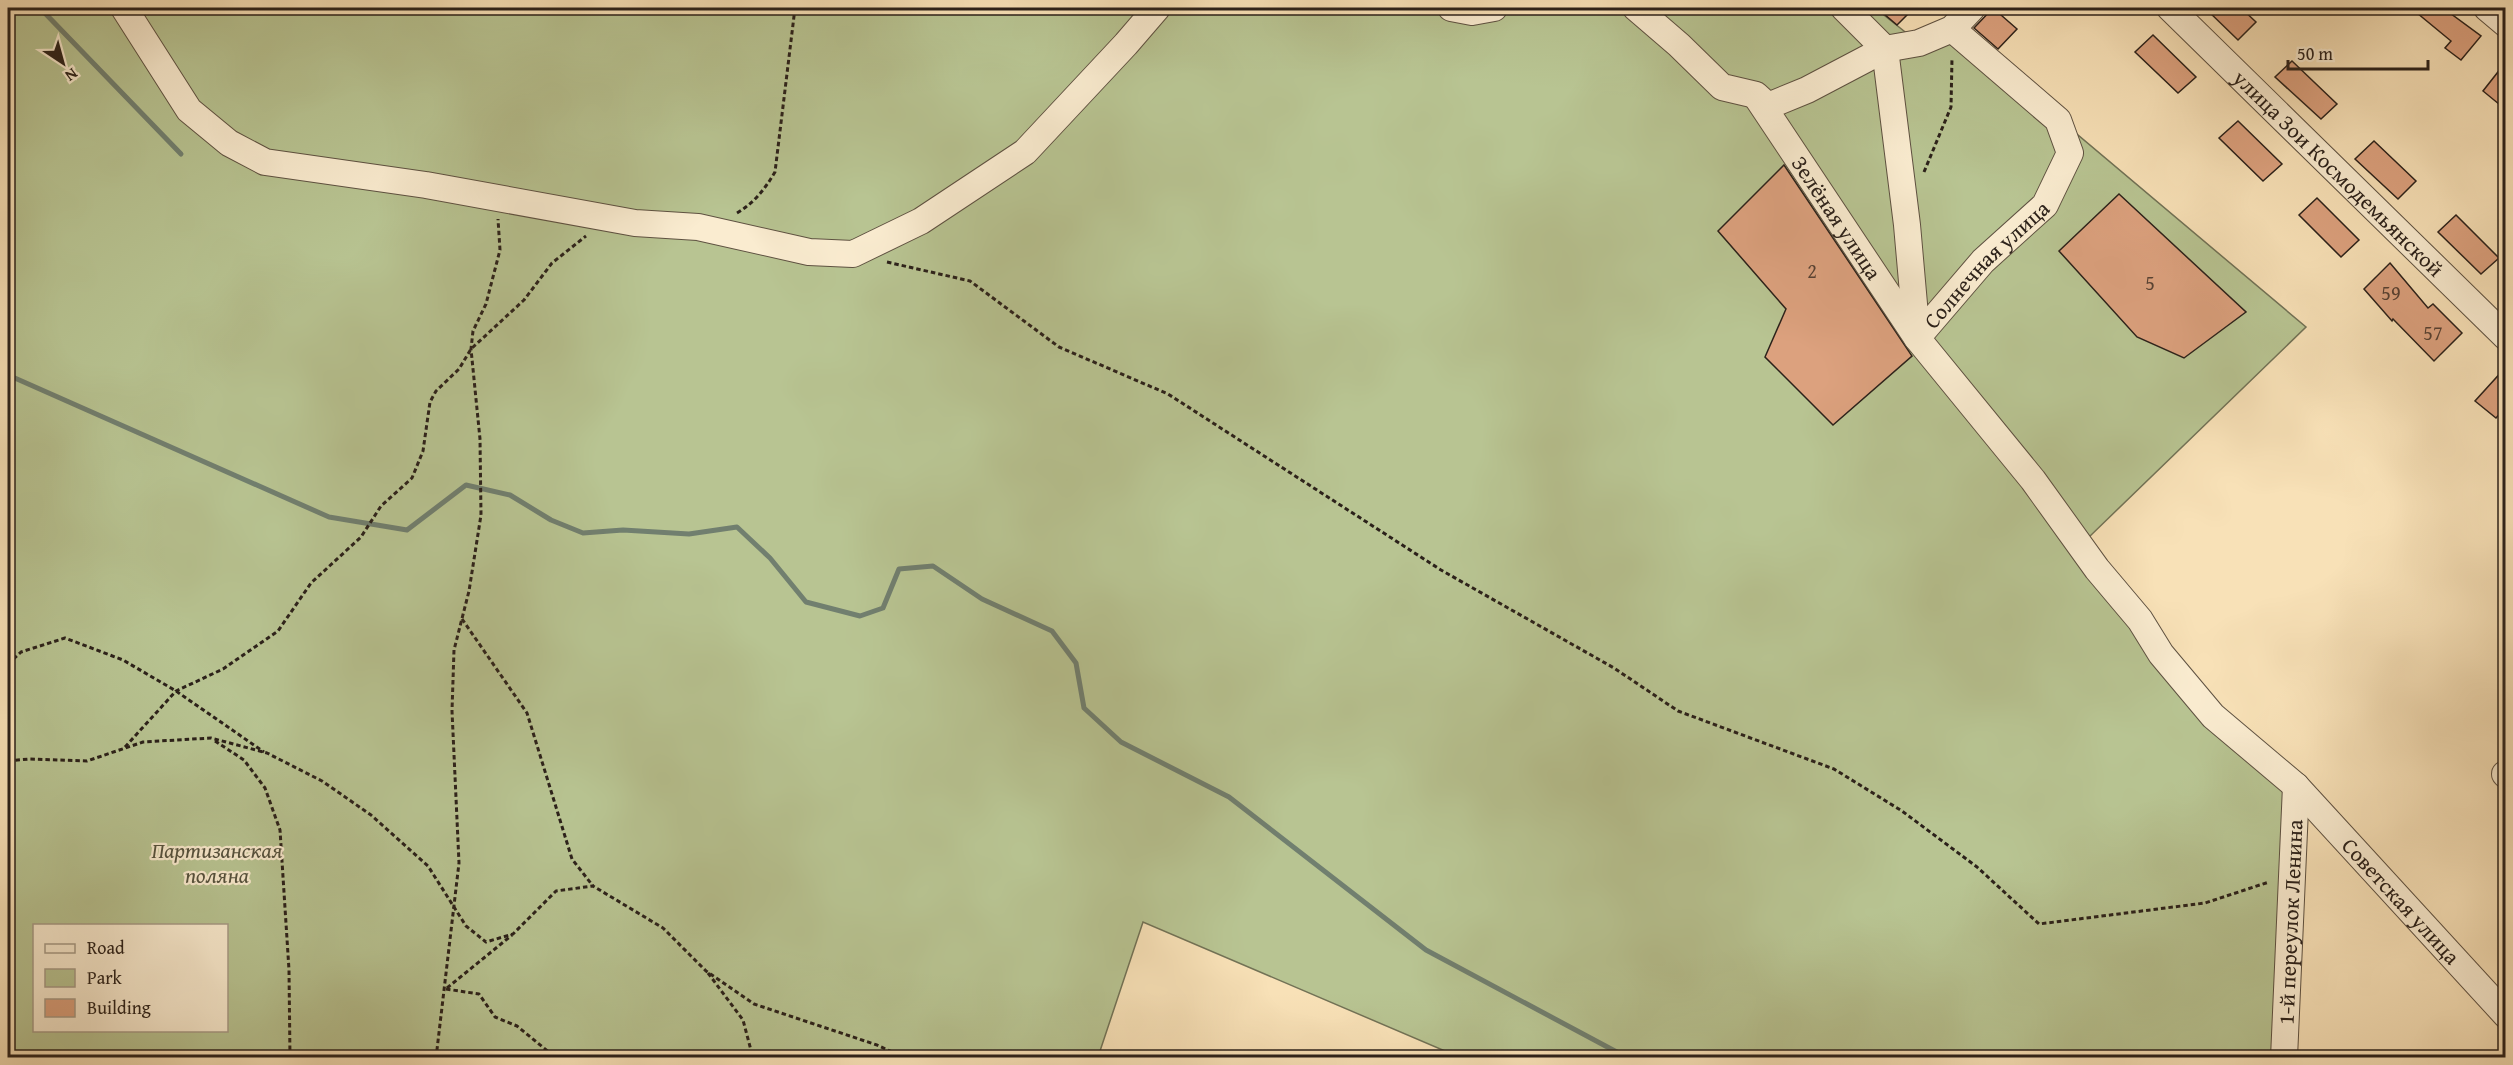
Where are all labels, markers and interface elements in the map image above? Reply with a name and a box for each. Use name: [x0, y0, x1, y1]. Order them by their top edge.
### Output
north arrow: [33, 33, 93, 93]
scale bar: [2288, 33, 2428, 71]
text: 50 m: [2297, 40, 2333, 67]
text: N: [60, 62, 83, 88]
street label: улица Зои Космодемьянской: [2225, 62, 2451, 284]
street label: Зелёная улица: [1784, 149, 1890, 286]
street label: Солнечная улица: [1916, 192, 2057, 336]
house number: 2: [1807, 256, 1817, 285]
house number: 5: [2145, 268, 2155, 297]
house number: 59: [2381, 278, 2401, 307]
house number: 57: [2423, 318, 2443, 347]
street label: 1-й переулок Ленина: [2269, 818, 2311, 1025]
street label: Советская улица: [2335, 830, 2468, 972]
park label: Партизанская поляна: [152, 834, 283, 891]
legend: [33, 924, 228, 1032]
text: Road: [87, 934, 125, 961]
text: Park: [87, 964, 123, 991]
text: Building: [87, 994, 151, 1021]

